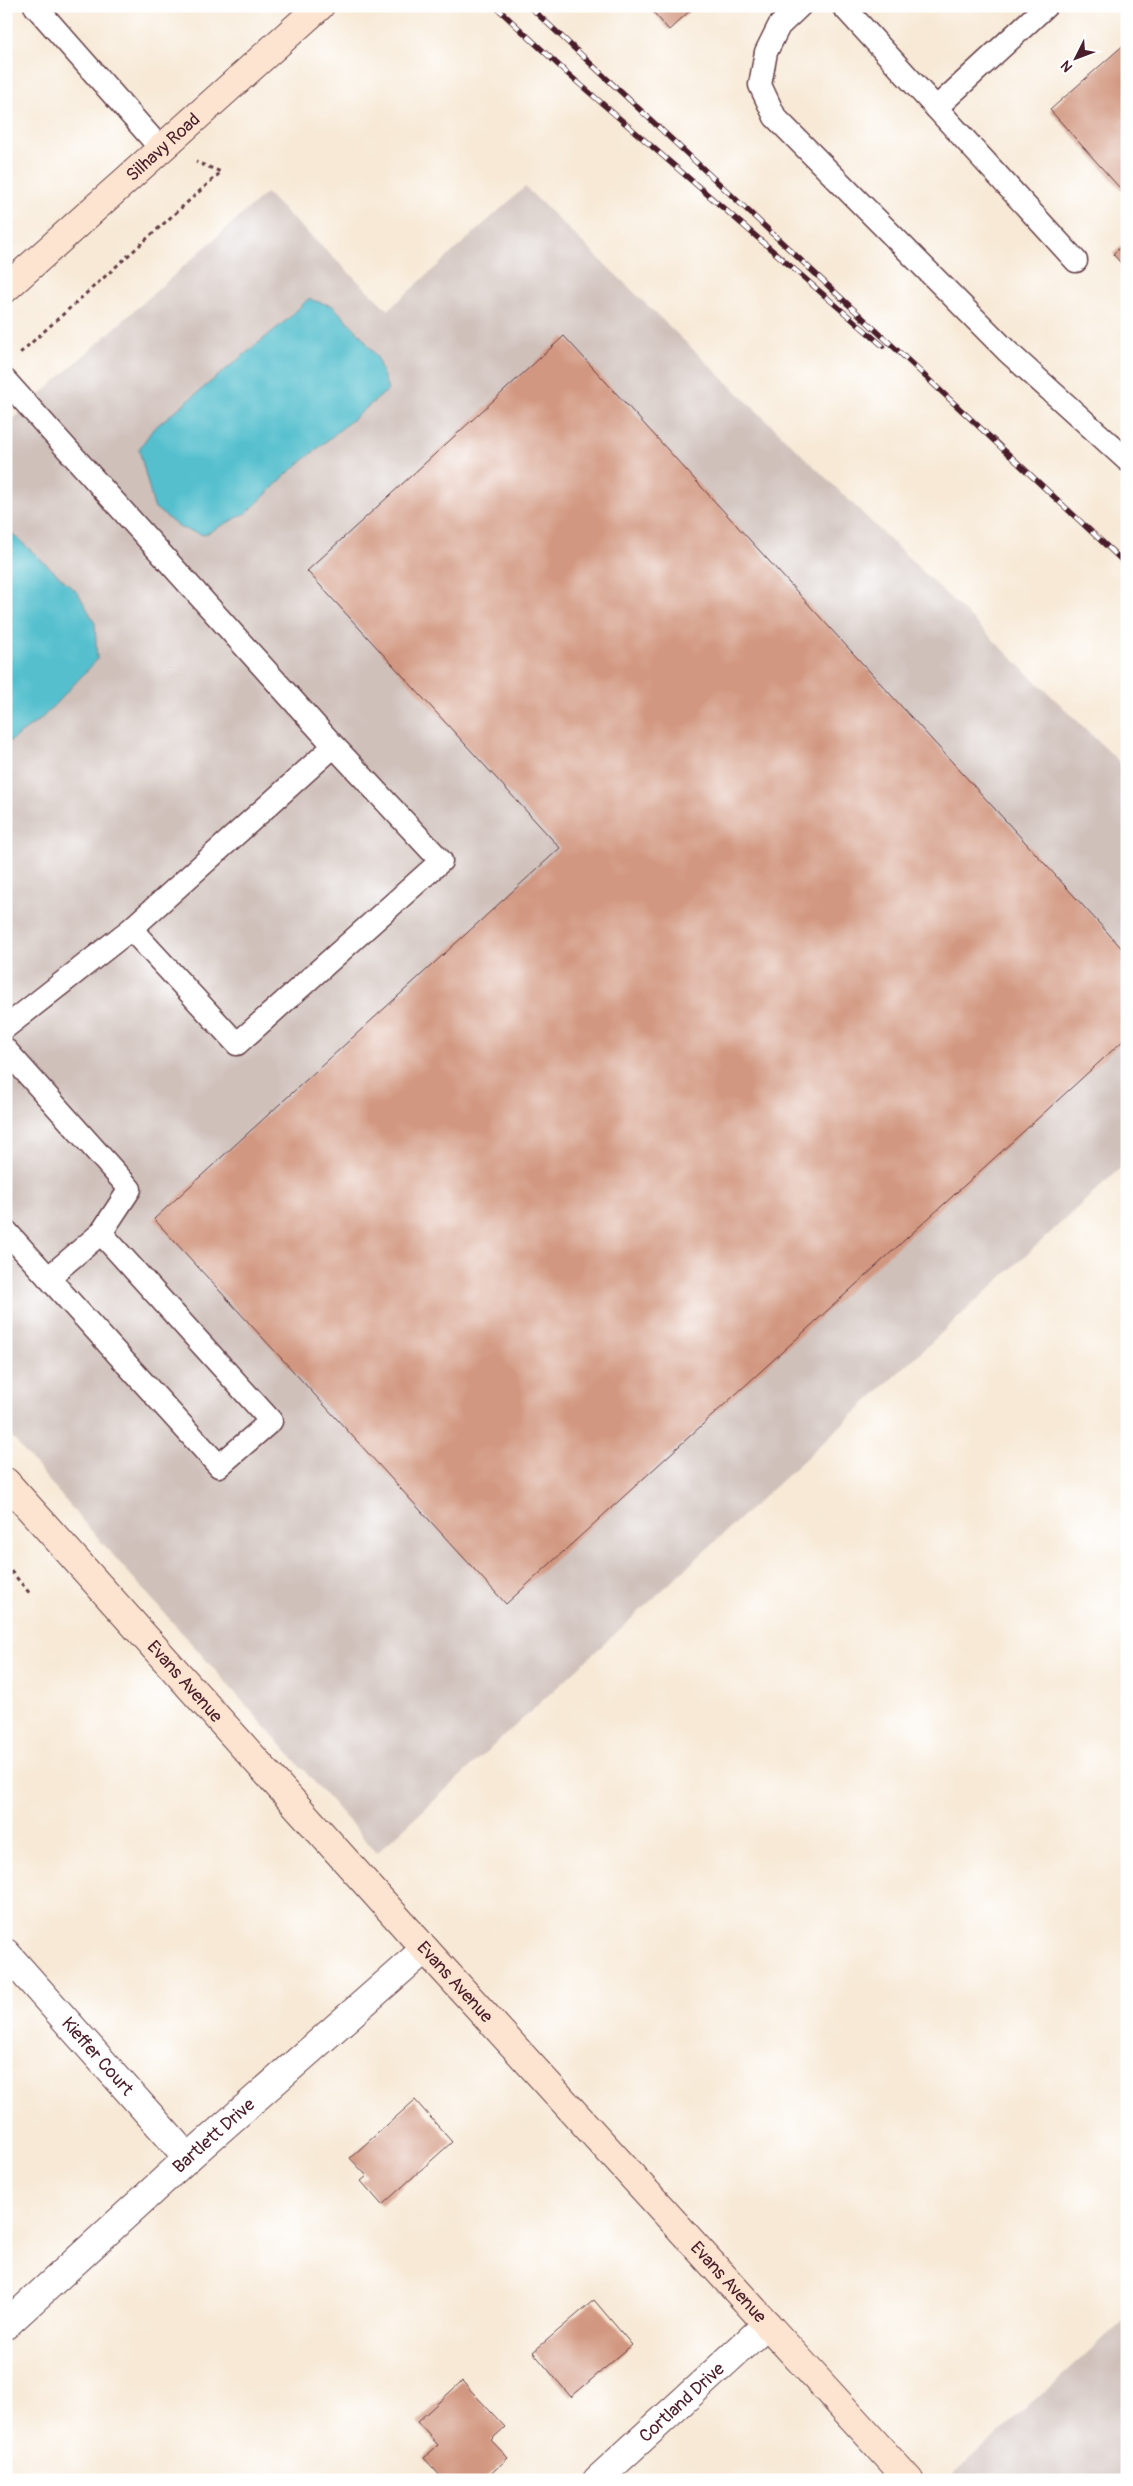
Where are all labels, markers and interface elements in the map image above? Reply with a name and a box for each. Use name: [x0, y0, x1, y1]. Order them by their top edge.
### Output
north arrow: [1050, 32, 1100, 82]
text: N: [1057, 57, 1076, 76]
street label: Silhavy Road: [121, 108, 205, 187]
street label: Evans Avenue: [142, 1636, 227, 1728]
street label: Evans Avenue: [412, 1937, 498, 2028]
street label: Kieffer Court: [56, 2012, 139, 2101]
street label: Bartlett Drive: [168, 2093, 260, 2178]
street label: Evans Avenue: [685, 2237, 771, 2328]
street label: Cortland Drive: [634, 2358, 730, 2448]

